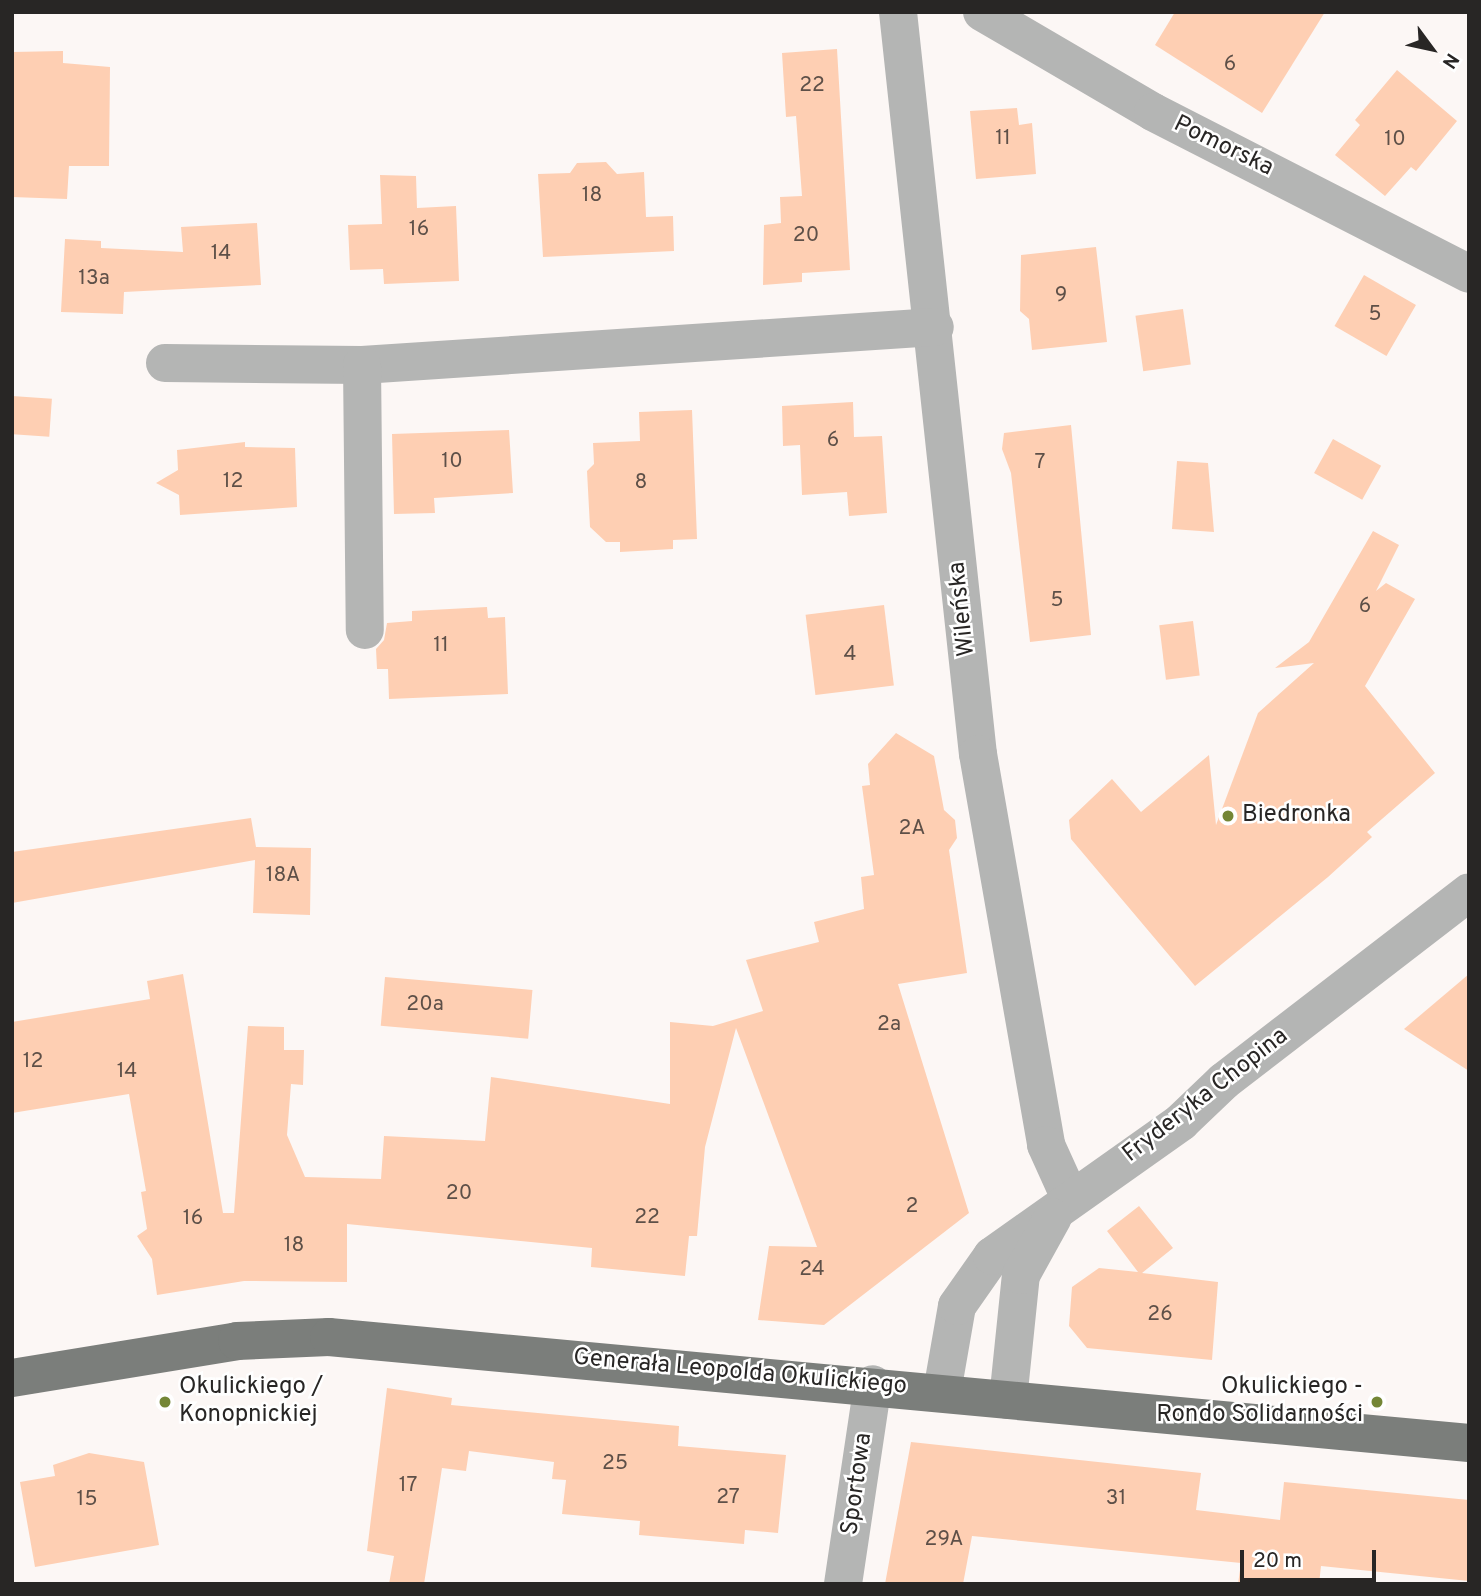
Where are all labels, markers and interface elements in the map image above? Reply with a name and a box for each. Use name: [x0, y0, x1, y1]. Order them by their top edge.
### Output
north arrow: [1397, 14, 1467, 84]
text: N: [1436, 48, 1463, 73]
house number: 6: [1224, 52, 1236, 78]
house number: 22: [799, 73, 825, 99]
street label: Pomorska: [1168, 110, 1278, 184]
house number: 11: [995, 126, 1011, 152]
house number: 10: [1384, 127, 1406, 153]
house number: 18: [582, 183, 602, 209]
house number: 16: [409, 217, 429, 243]
house number: 20: [793, 223, 819, 249]
house number: 14: [211, 241, 231, 267]
house number: 13a: [78, 266, 110, 292]
house number: 9: [1055, 283, 1067, 309]
house number: 5: [1368, 302, 1382, 328]
house number: 6: [827, 428, 839, 454]
house number: 10: [441, 449, 463, 475]
house number: 7: [1035, 450, 1045, 476]
house number: 12: [223, 469, 243, 495]
house number: 8: [635, 470, 647, 496]
street label: Wileńska: [944, 560, 982, 658]
house number: 5: [1050, 588, 1064, 614]
house number: 6: [1359, 594, 1371, 620]
house number: 11: [433, 633, 449, 659]
house number: 4: [843, 642, 857, 668]
place label: Biedronka: [1242, 802, 1351, 830]
marker: Biedronka: [1220, 808, 1236, 824]
house number: 2A: [898, 816, 926, 842]
house number: 18A: [266, 863, 300, 889]
house number: 20a: [406, 992, 444, 1018]
house number: 2a: [877, 1012, 901, 1038]
street label: Fryderyka Chopina: [1118, 1023, 1294, 1169]
house number: 12: [23, 1049, 43, 1075]
house number: 14: [117, 1059, 137, 1085]
house number: 20: [446, 1181, 472, 1207]
house number: 2: [906, 1194, 918, 1220]
house number: 22: [634, 1205, 660, 1231]
house number: 16: [183, 1206, 203, 1232]
house number: 18: [284, 1233, 304, 1259]
house number: 24: [799, 1257, 825, 1283]
house number: 26: [1147, 1302, 1173, 1328]
street label: Generała Leopolda Okulickiego: [572, 1344, 908, 1402]
place label: Okulickiego / Konopnickiej: [179, 1374, 323, 1430]
place label: Okulickiego - Rondo Solidarności: [1156, 1374, 1363, 1430]
marker: Okulickiego / Konopnickiej: [157, 1394, 173, 1410]
marker: Okulickiego - Rondo Solidarności: [1369, 1394, 1385, 1410]
street label: Sportowa: [837, 1431, 879, 1537]
house number: 25: [602, 1451, 628, 1477]
house number: 17: [399, 1473, 417, 1499]
house number: 27: [716, 1485, 740, 1511]
house number: 31: [1106, 1486, 1126, 1512]
house number: 15: [77, 1487, 97, 1513]
house number: 29A: [925, 1527, 963, 1553]
scale bar: [1243, 1536, 1380, 1580]
text: 20 m: [1253, 1548, 1302, 1575]

